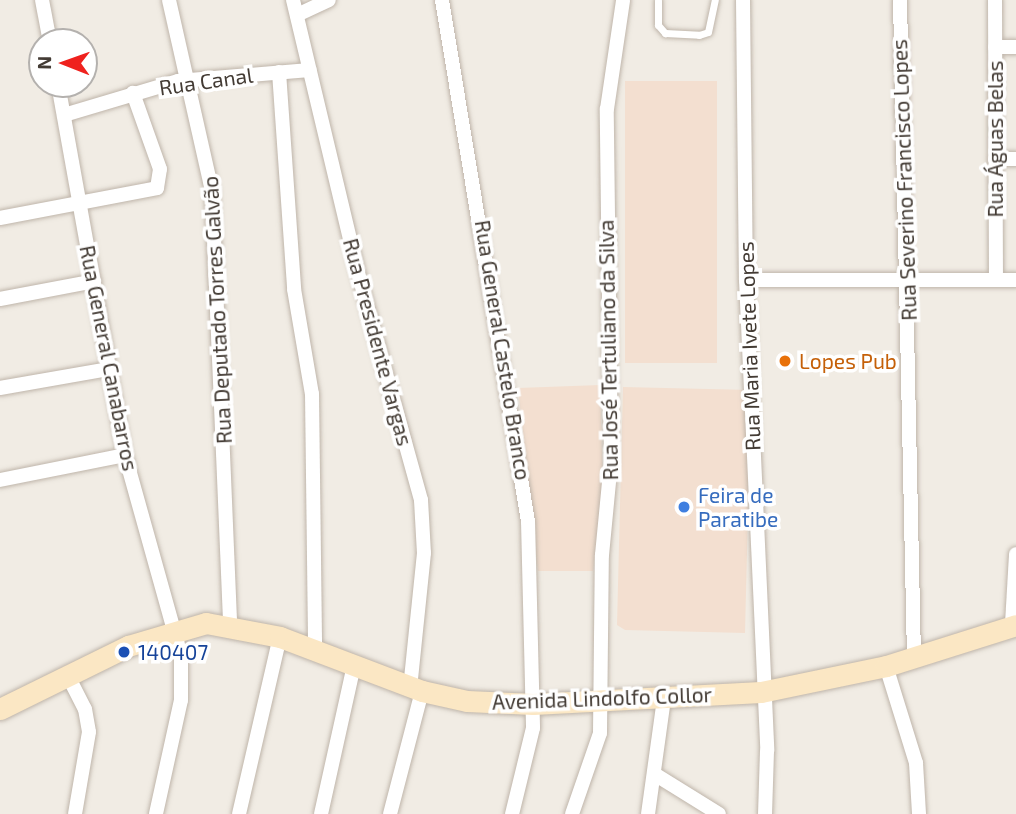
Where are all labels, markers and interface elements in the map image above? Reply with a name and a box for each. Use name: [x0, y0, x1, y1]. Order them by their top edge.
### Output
north arrow: [28, 28, 98, 98]
street label: Rua Severino Francisco Lopes: [886, 39, 922, 321]
text: N: [32, 56, 55, 70]
street label: Rua Águas Belas: [982, 60, 1008, 218]
street label: Rua Canal: [157, 62, 255, 100]
street label: Rua Deputado Torres Galvão: [197, 175, 237, 445]
street label: Rua General Castelo Branco: [470, 218, 536, 482]
street label: Rua José Tertuliano da Silva: [593, 219, 623, 481]
street label: Rua Presidente Vargas: [338, 235, 418, 449]
street label: Rua Maria Ivete Lopes: [733, 241, 765, 451]
street label: Rua General Canabarros: [75, 243, 143, 473]
place label: Lopes Pub: [799, 348, 897, 374]
marker: Lopes Pub: [777, 353, 793, 369]
place label: Feira de Paratibe: [698, 482, 778, 532]
marker: Feira de Paratibe: [676, 499, 692, 515]
place label: 140407: [138, 639, 208, 665]
marker: 140407: [116, 644, 132, 660]
street label: Avenida Lindolfo Collor: [492, 682, 712, 714]

